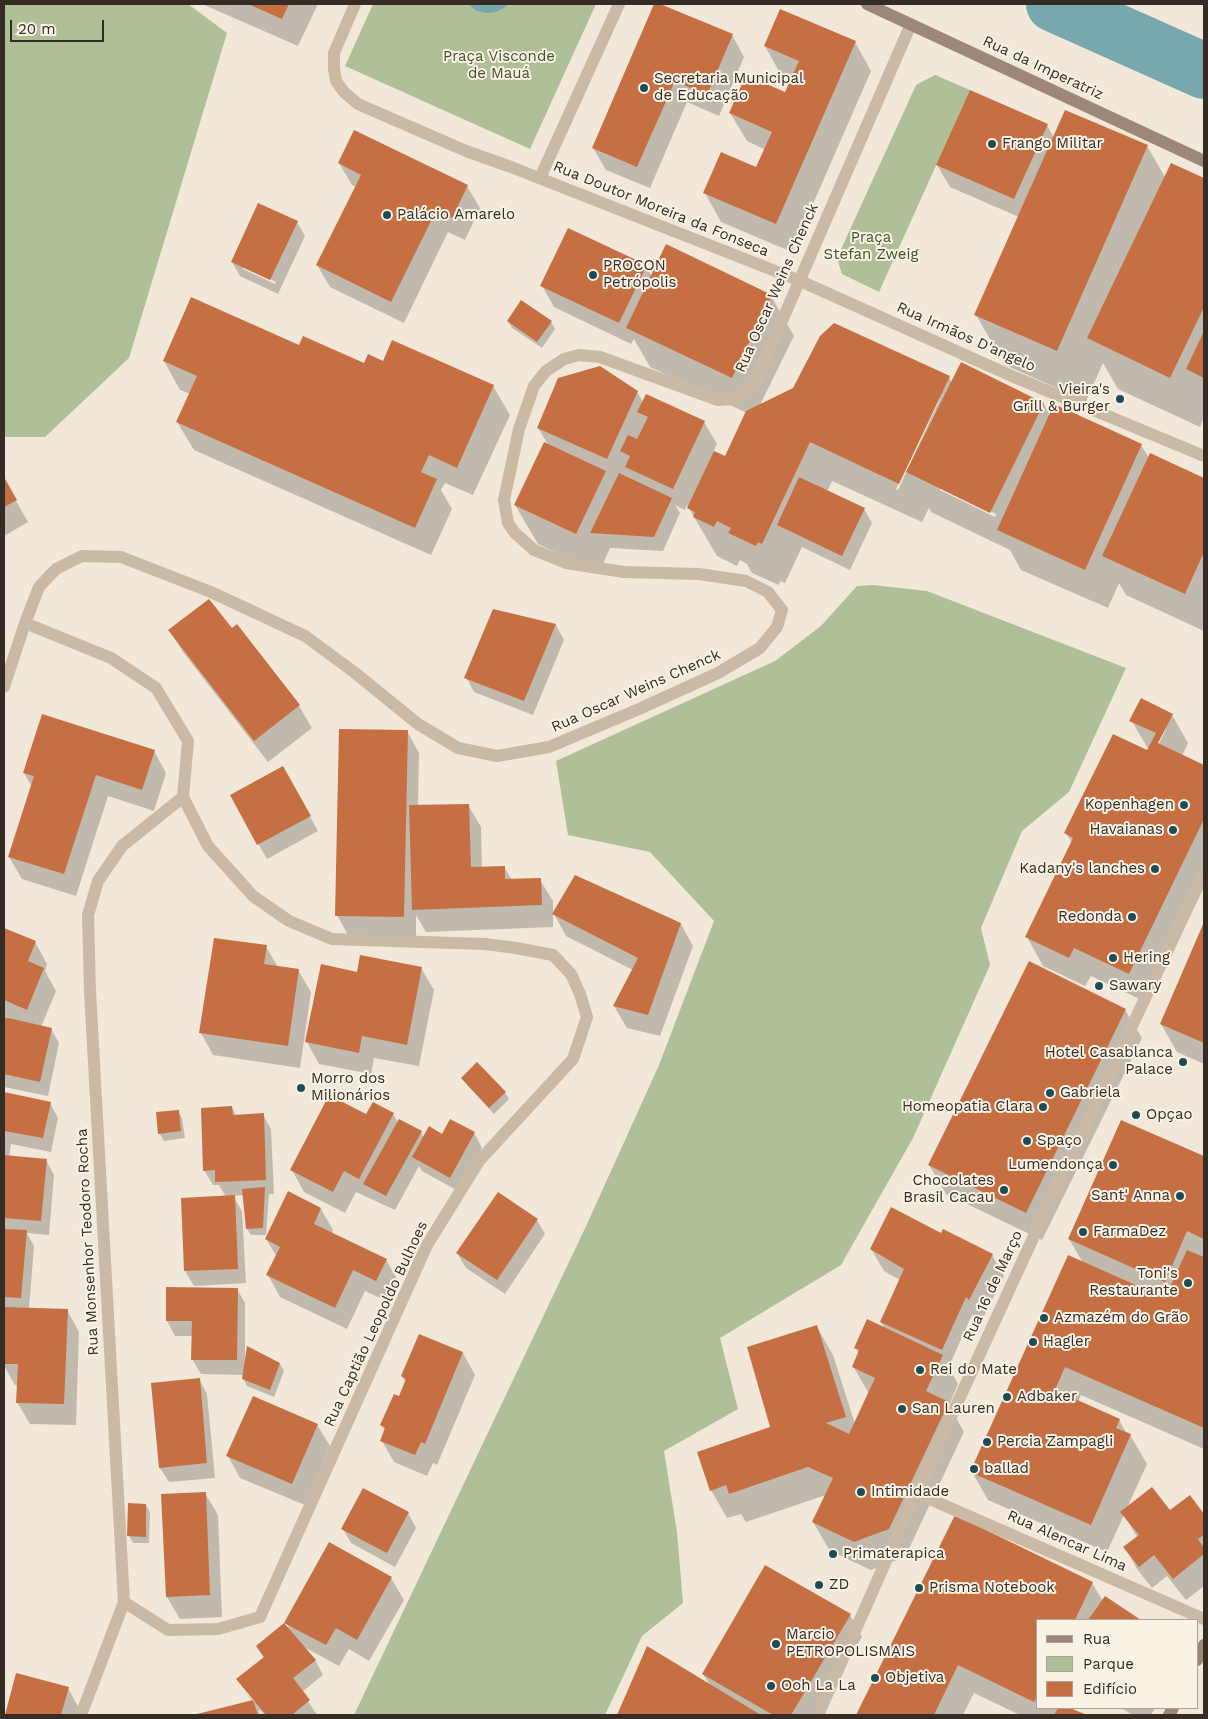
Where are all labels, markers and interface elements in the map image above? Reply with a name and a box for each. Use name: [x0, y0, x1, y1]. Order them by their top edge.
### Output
scale bar: [12, 10, 106, 42]
text: 20 m: [18, 20, 56, 38]
street label: Rua da Imperatriz: [980, 32, 1106, 104]
park label: Praça Visconde de Mauá: [443, 48, 555, 83]
place label: Secretaria Municipal de Educação: [654, 70, 804, 105]
marker: Secretaria Municipal de Educação: [638, 82, 650, 94]
place label: Frango Militar: [1002, 135, 1103, 153]
marker: Frango Militar: [986, 138, 998, 150]
street label: Rua Doutor Moreira da Fonseca: [551, 157, 771, 261]
street label: Rua Oscar Weins Chenck: [732, 201, 822, 375]
place label: Palácio Amarelo: [397, 206, 515, 224]
marker: Palácio Amarelo: [381, 209, 393, 221]
park label: Praça Stefan Zweig: [824, 229, 918, 264]
place label: PROCON Petrópolis: [603, 257, 676, 292]
marker: PROCON Petrópolis: [587, 269, 599, 281]
street label: Rua Irmãos D'angelo: [894, 298, 1038, 376]
place label: Vieira's Grill & Burger: [1013, 381, 1110, 416]
marker: Vieira's Grill & Burger: [1114, 393, 1126, 405]
street label: Rua Oscar Weins Chenck: [549, 646, 723, 736]
place label: Kopenhagen: [1085, 796, 1174, 814]
marker: Kopenhagen: [1178, 799, 1190, 811]
place label: Havaianas: [1090, 821, 1163, 839]
marker: Havaianas: [1167, 824, 1179, 836]
place label: Kadany's lanches: [1019, 860, 1145, 878]
marker: Kadany's lanches: [1149, 863, 1161, 875]
place label: Redonda: [1058, 908, 1122, 926]
marker: Redonda: [1126, 911, 1138, 923]
place label: Hering: [1123, 949, 1170, 967]
marker: Hering: [1107, 952, 1119, 964]
place label: Sawary: [1109, 977, 1162, 995]
marker: Sawary: [1093, 980, 1105, 992]
place label: Hotel Casablanca Palace: [1045, 1044, 1173, 1079]
marker: Hotel Casablanca Palace: [1177, 1056, 1189, 1068]
place label: Morro dos Milionários: [311, 1070, 390, 1105]
marker: Morro dos Milionários: [295, 1082, 307, 1094]
place label: Gabriela: [1060, 1084, 1121, 1102]
marker: Gabriela: [1044, 1087, 1056, 1099]
place label: Homeopatia Clara: [902, 1098, 1033, 1116]
marker: Homeopatia Clara: [1037, 1101, 1049, 1113]
place label: Opçao: [1146, 1106, 1192, 1124]
marker: Opçao: [1130, 1109, 1142, 1121]
street label: Rua Monsenhor Teodoro Rocha: [73, 1128, 103, 1356]
place label: Spaço: [1037, 1132, 1082, 1150]
marker: Spaço: [1021, 1135, 1033, 1147]
place label: Lumendonça: [1008, 1156, 1103, 1174]
marker: Lumendonça: [1107, 1159, 1119, 1171]
place label: Chocolates Brasil Cacau: [903, 1172, 994, 1207]
marker: Chocolates Brasil Cacau: [998, 1184, 1010, 1196]
place label: Sant' Anna: [1091, 1187, 1170, 1205]
marker: Sant' Anna: [1174, 1190, 1186, 1202]
street label: Rua Captião Leopoldo Bulhoes: [320, 1218, 432, 1430]
place label: FarmaDez: [1093, 1223, 1166, 1241]
marker: FarmaDez: [1077, 1226, 1089, 1238]
street label: Rua 16 de Março: [959, 1228, 1027, 1344]
place label: Toni's Restaurante: [1089, 1265, 1178, 1300]
marker: Toni's Restaurante: [1182, 1277, 1194, 1289]
place label: Azmazém do Grão: [1054, 1309, 1188, 1327]
marker: Azmazém do Grão: [1038, 1312, 1050, 1324]
place label: Hagler: [1043, 1333, 1090, 1351]
marker: Hagler: [1027, 1336, 1039, 1348]
place label: Rei do Mate: [930, 1361, 1017, 1379]
marker: Rei do Mate: [914, 1364, 926, 1376]
place label: Adbaker: [1017, 1388, 1077, 1406]
marker: Adbaker: [1001, 1391, 1013, 1403]
place label: San Lauren: [912, 1400, 995, 1418]
marker: San Lauren: [896, 1403, 908, 1415]
place label: Percia Zampagli: [997, 1433, 1113, 1451]
marker: Percia Zampagli: [981, 1436, 993, 1448]
place label: ballad: [984, 1460, 1029, 1478]
marker: ballad: [968, 1463, 980, 1475]
place label: Intimidade: [871, 1483, 949, 1501]
marker: Intimidade: [855, 1486, 867, 1498]
street label: Rua Alencar Lima: [1004, 1507, 1130, 1575]
place label: Primaterapica: [843, 1545, 944, 1563]
marker: Primaterapica: [827, 1548, 839, 1560]
place label: ZD: [829, 1576, 849, 1594]
marker: ZD: [813, 1579, 825, 1591]
place label: Prisma Notebook: [929, 1579, 1055, 1597]
marker: Prisma Notebook: [913, 1582, 925, 1594]
legend: [1036, 1619, 1198, 1709]
place label: Marcio PETROPOLISMAIS: [786, 1626, 915, 1661]
text: Rua: [1083, 1630, 1111, 1648]
marker: Marcio PETROPOLISMAIS: [770, 1638, 782, 1650]
text: Parque: [1083, 1655, 1134, 1673]
place label: Objetiva: [885, 1669, 944, 1687]
marker: Objetiva: [869, 1672, 881, 1684]
place label: Ooh La La: [781, 1677, 856, 1695]
marker: Ooh La La: [765, 1680, 777, 1692]
text: Edifício: [1083, 1680, 1137, 1698]

